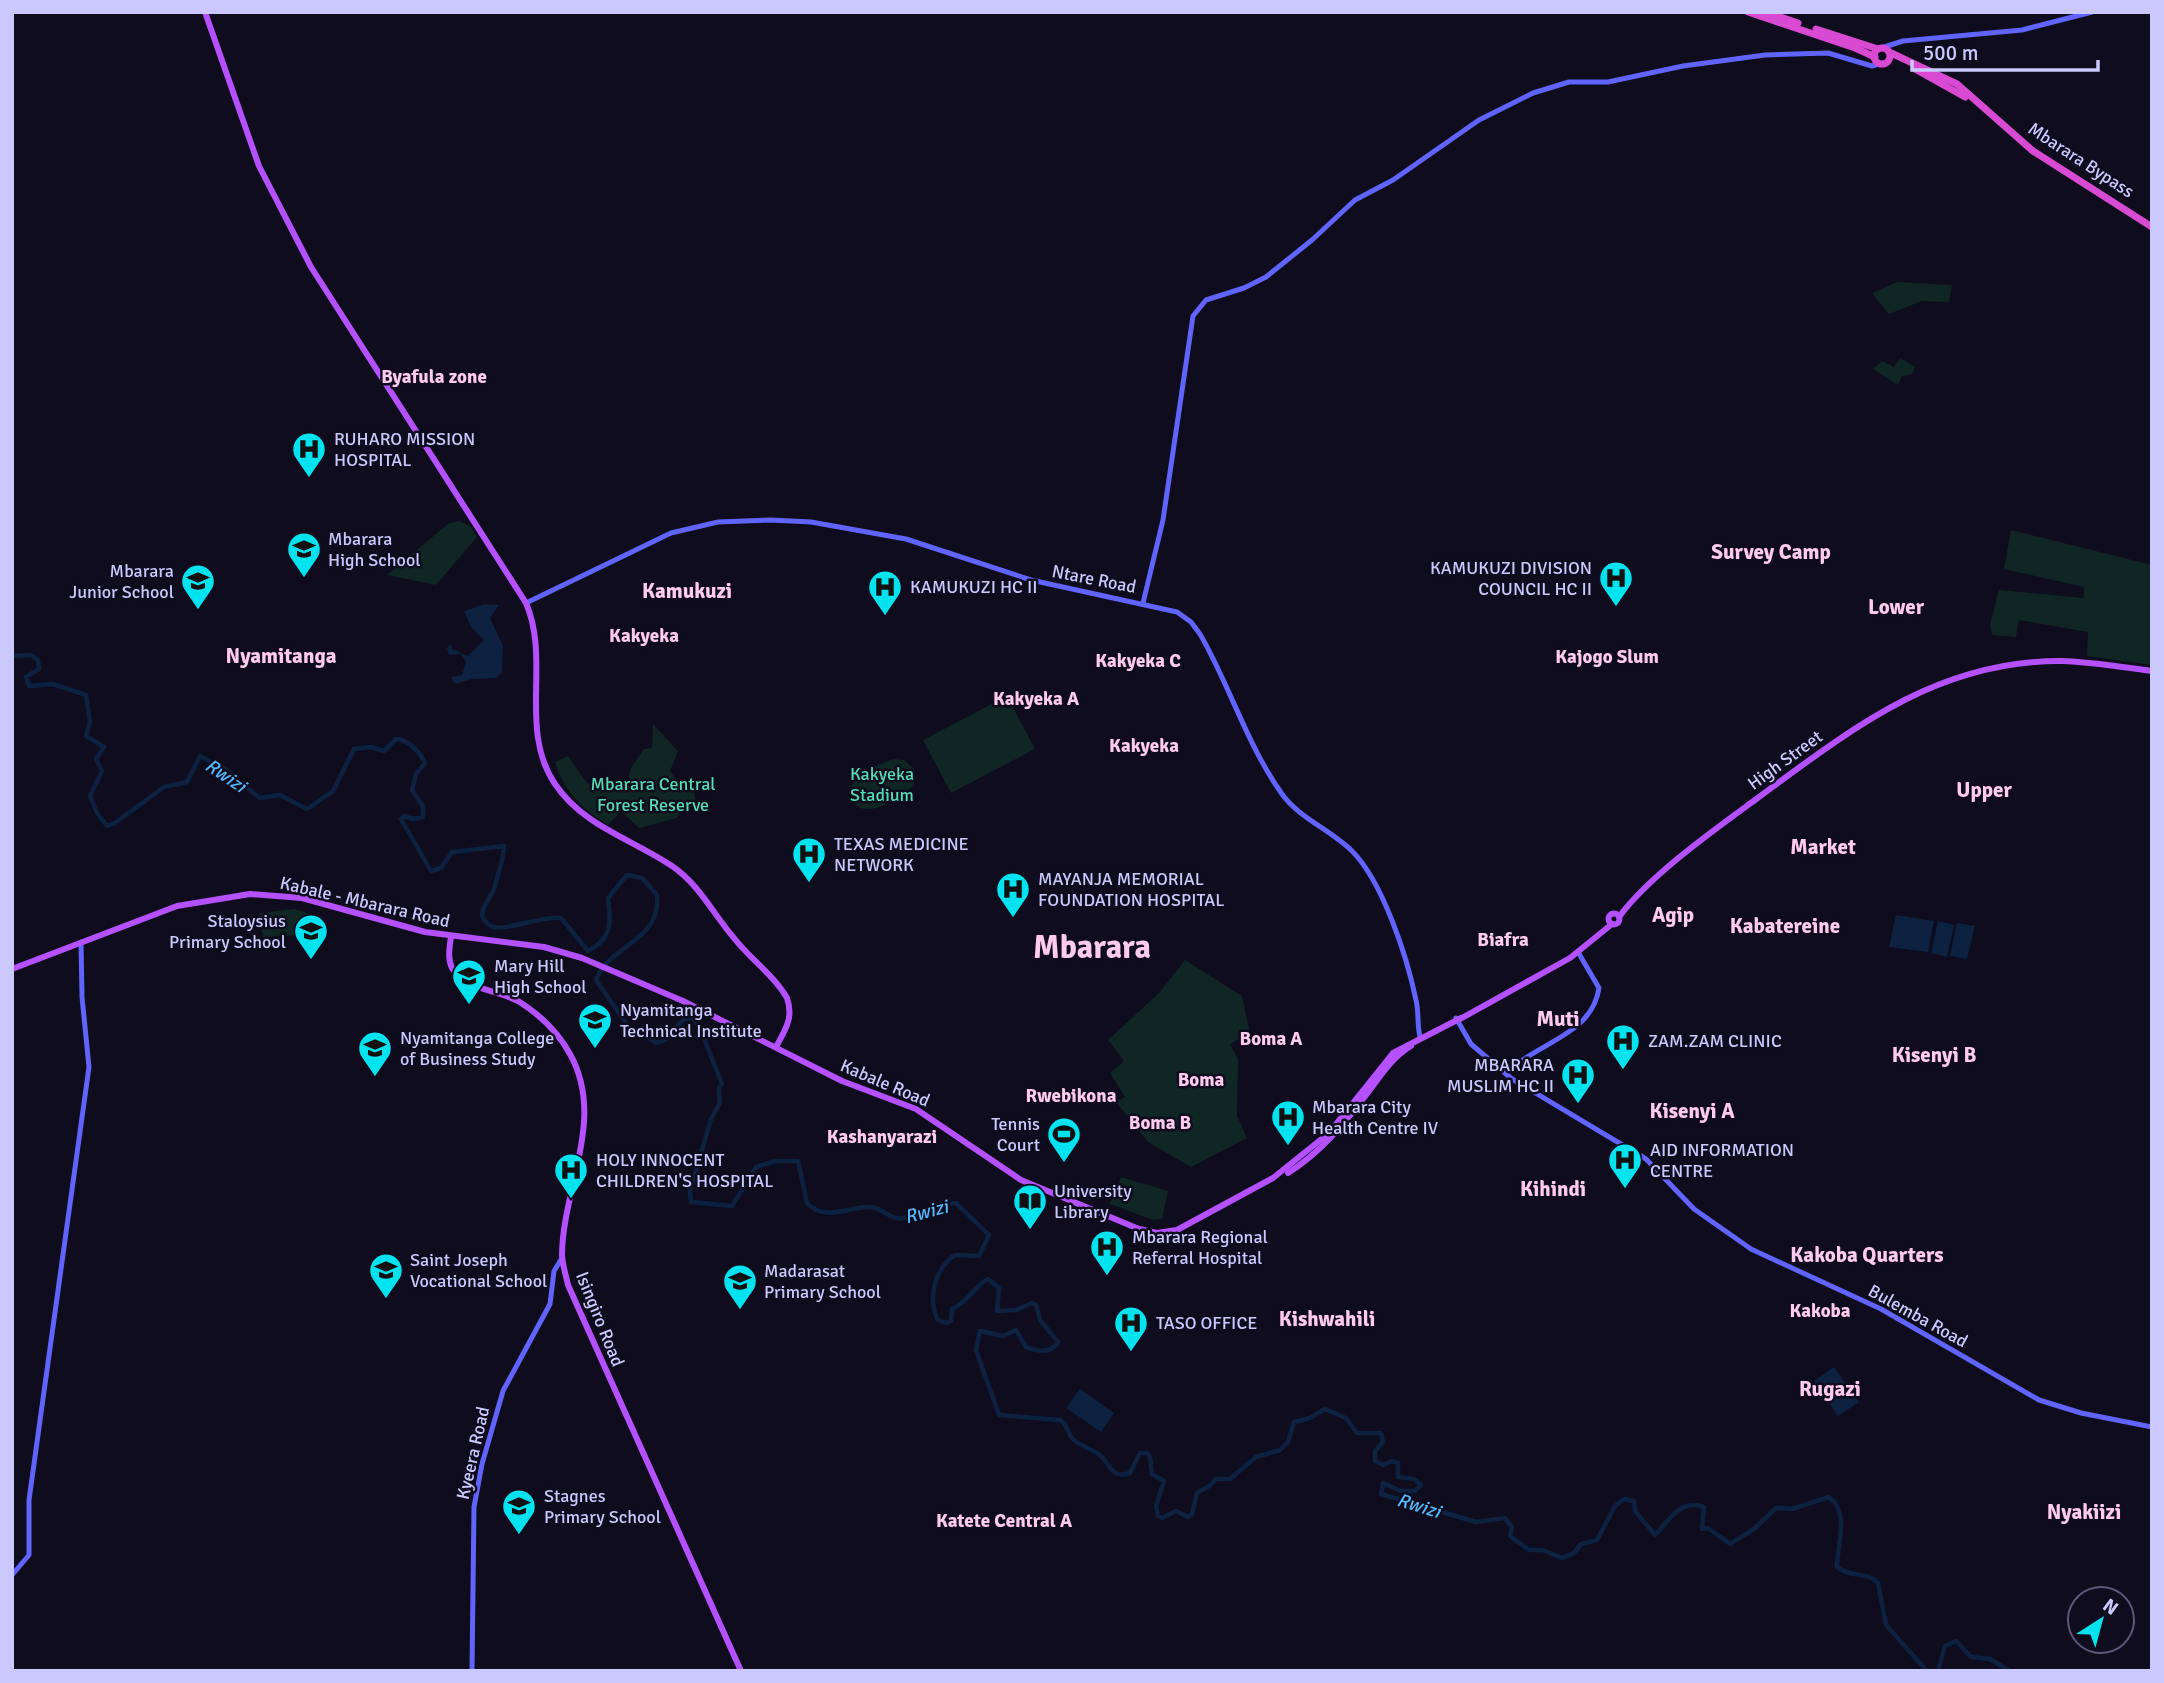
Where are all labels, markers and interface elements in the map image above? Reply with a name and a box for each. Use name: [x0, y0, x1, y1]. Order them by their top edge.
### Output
scale bar: [1912, 28, 2098, 72]
text: 500 m: [1923, 40, 1978, 66]
street label: Mbarara Bypass: [2024, 118, 2138, 202]
district label: Byafula zone: [381, 365, 487, 389]
place label: RUHARO MISSION HOSPITAL: [334, 428, 475, 471]
hospital icon: RUHARO MISSION HOSPITAL: [290, 430, 328, 479]
place label: Mbarara High School: [328, 528, 421, 571]
school or university icon: Mbarara High School: [285, 530, 323, 579]
district label: Survey Camp: [1711, 539, 1831, 565]
place label: KAMUKUZI DIVISION COUNCIL HC II: [1430, 557, 1592, 600]
hospital icon: KAMUKUZI DIVISION COUNCIL HC II: [1597, 559, 1635, 608]
place label: Mbarara Junior School: [69, 560, 174, 603]
street label: Ntare Road: [1050, 560, 1138, 598]
school or university icon: Mbarara Junior School: [179, 562, 217, 611]
hospital icon: KAMUKUZI HC II: [866, 568, 904, 617]
place label: KAMUKUZI HC II: [910, 576, 1038, 598]
district label: Kamukuzi: [642, 578, 732, 604]
district label: Lower: [1868, 594, 1925, 620]
district label: Kakyeka: [609, 624, 679, 648]
district label: Nyamitanga: [226, 643, 337, 669]
district label: Kajogo Slum: [1555, 645, 1659, 669]
district label: Kakyeka C: [1095, 649, 1181, 673]
district label: Kakyeka A: [993, 687, 1079, 711]
street label: High Street: [1743, 725, 1827, 795]
district label: Kakyeka: [1109, 734, 1179, 758]
water label: Rwizi: [200, 754, 252, 799]
park label: Kakyeka Stadium: [850, 763, 914, 806]
park label: Mbarara Central Forest Reserve: [590, 773, 716, 816]
district label: Upper: [1956, 777, 2012, 803]
place label: TEXAS MEDICINE NETWORK: [834, 833, 969, 876]
district label: Market: [1790, 834, 1856, 860]
hospital icon: TEXAS MEDICINE NETWORK: [790, 835, 828, 884]
place label: MAYANJA MEMORIAL FOUNDATION HOSPITAL: [1038, 868, 1224, 911]
hospital icon: MAYANJA MEMORIAL FOUNDATION HOSPITAL: [994, 870, 1032, 919]
street label: Kabale - Mbarara Road: [278, 872, 452, 932]
district label: Agip: [1652, 902, 1694, 928]
place label: Staloysius Primary School: [169, 910, 286, 953]
school or university icon: Staloysius Primary School: [292, 912, 330, 961]
district label: Kabatereine: [1730, 913, 1840, 939]
district label: Mbarara: [1033, 928, 1151, 967]
district label: Biafra: [1477, 928, 1529, 952]
place label: Mary Hill High School: [494, 955, 587, 998]
school or university icon: Mary Hill High School: [450, 957, 488, 1006]
place label: Nyamitanga Technical Institute: [620, 999, 762, 1042]
school or university icon: Nyamitanga Technical Institute: [576, 1001, 614, 1050]
district label: Muti: [1536, 1006, 1580, 1032]
hospital icon: ZAM.ZAM CLINIC: [1604, 1022, 1642, 1071]
place label: Nyamitanga College of Business Study: [400, 1027, 554, 1070]
district label: Boma A: [1239, 1027, 1303, 1051]
school or university icon: Nyamitanga College of Business Study: [356, 1029, 394, 1078]
place label: ZAM.ZAM CLINIC: [1648, 1030, 1782, 1052]
district label: Kisenyi B: [1892, 1042, 1976, 1068]
street label: Kabale Road: [837, 1054, 933, 1112]
place label: MBARARA MUSLIM HC II: [1447, 1054, 1554, 1097]
hospital icon: MBARARA MUSLIM HC II: [1559, 1056, 1597, 1105]
district label: Boma: [1178, 1068, 1225, 1092]
district label: Rwebikona: [1026, 1084, 1117, 1108]
place label: Mbarara City Health Centre IV: [1312, 1096, 1439, 1139]
hospital icon: Mbarara City Health Centre IV: [1269, 1098, 1307, 1147]
district label: Kisenyi A: [1649, 1098, 1735, 1124]
district label: Boma B: [1129, 1111, 1192, 1135]
place label: Tennis Court: [991, 1113, 1040, 1156]
sports icon: Tennis Court: [1045, 1115, 1083, 1164]
district label: Kashanyarazi: [827, 1125, 937, 1149]
place label: AID INFORMATION CENTRE: [1650, 1139, 1794, 1182]
hospital icon: AID INFORMATION CENTRE: [1606, 1141, 1644, 1190]
place label: HOLY INNOCENT CHILDREN'S HOSPITAL: [596, 1149, 774, 1192]
hospital icon: HOLY INNOCENT CHILDREN'S HOSPITAL: [552, 1151, 590, 1200]
district label: Kihindi: [1520, 1176, 1586, 1202]
place label: University Library: [1054, 1180, 1132, 1223]
library icon: University Library: [1011, 1182, 1049, 1231]
water label: Rwizi: [902, 1194, 952, 1229]
place label: Mbarara Regional Referral Hospital: [1132, 1226, 1268, 1269]
hospital icon: Mbarara Regional Referral Hospital: [1088, 1228, 1126, 1277]
district label: Kakoba Quarters: [1790, 1242, 1944, 1268]
place label: Saint Joseph Vocational School: [410, 1249, 547, 1292]
school or university icon: Saint Joseph Vocational School: [367, 1251, 405, 1300]
place label: Madarasat Primary School: [764, 1260, 881, 1303]
school or university icon: Madarasat Primary School: [721, 1262, 759, 1311]
street label: Isingiro Road: [571, 1268, 629, 1370]
street label: Bulemba Road: [1864, 1280, 1972, 1352]
district label: Kakoba: [1790, 1299, 1851, 1323]
hospital icon: TASO OFFICE: [1112, 1304, 1150, 1353]
district label: Kishwahili: [1279, 1306, 1375, 1332]
place label: TASO OFFICE: [1156, 1312, 1257, 1334]
district label: Rugazi: [1799, 1376, 1861, 1402]
street label: Kyeera Road: [452, 1404, 494, 1502]
place label: Stagnes Primary School: [544, 1485, 661, 1528]
school or university icon: Stagnes Primary School: [500, 1487, 538, 1536]
water label: Rwizi: [1394, 1488, 1445, 1524]
district label: Nyakiizi: [2047, 1499, 2121, 1525]
district label: Katete Central A: [936, 1509, 1072, 1533]
north arrow: [2066, 1585, 2136, 1655]
text: N: [2098, 1593, 2123, 1621]

